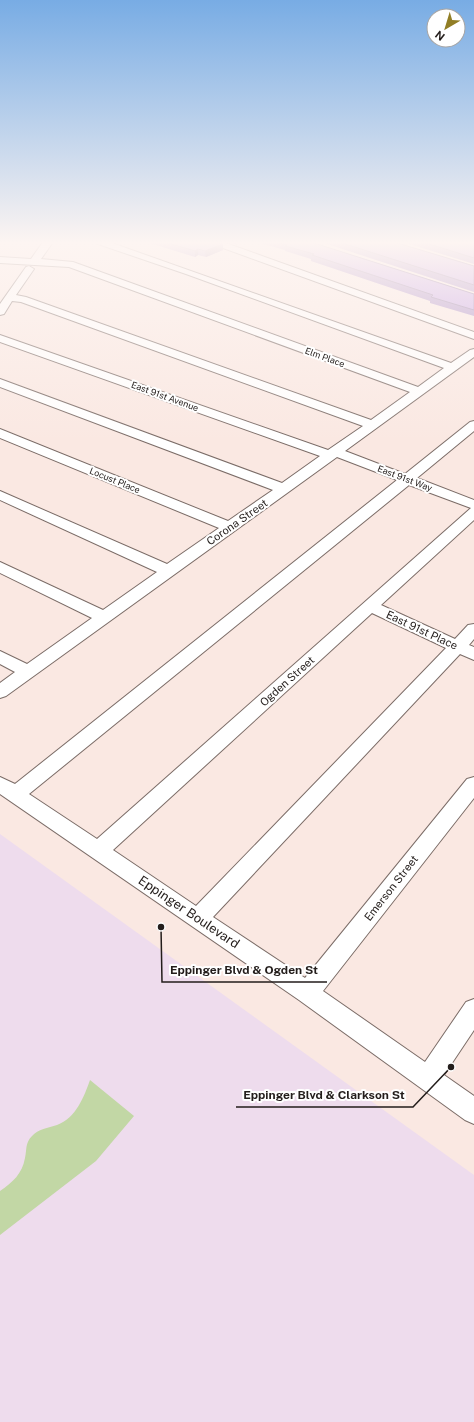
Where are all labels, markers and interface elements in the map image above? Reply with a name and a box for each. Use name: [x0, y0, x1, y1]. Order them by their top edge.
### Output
north arrow: [426, 8, 466, 48]
text: N: [433, 29, 447, 43]
street label: Elm Place: [304, 345, 346, 369]
street label: East 91st Avenue: [130, 379, 200, 413]
street label: East 91st Way: [376, 463, 434, 494]
street label: Locust Place: [88, 465, 142, 495]
street label: Corona Street: [204, 497, 270, 547]
street label: East 91st Place: [384, 608, 460, 652]
street label: Ogden Street: [257, 654, 317, 708]
street label: Emerson Street: [362, 853, 420, 923]
street label: Eppinger Boulevard: [136, 873, 242, 951]
callout: Eppinger Blvd & Ogden St: [162, 958, 327, 982]
text: Eppinger Blvd & Ogden St: [170, 963, 318, 977]
callout: Eppinger Blvd & Clarkson St: [236, 1083, 413, 1107]
text: Eppinger Blvd & Clarkson St: [243, 1088, 405, 1102]

